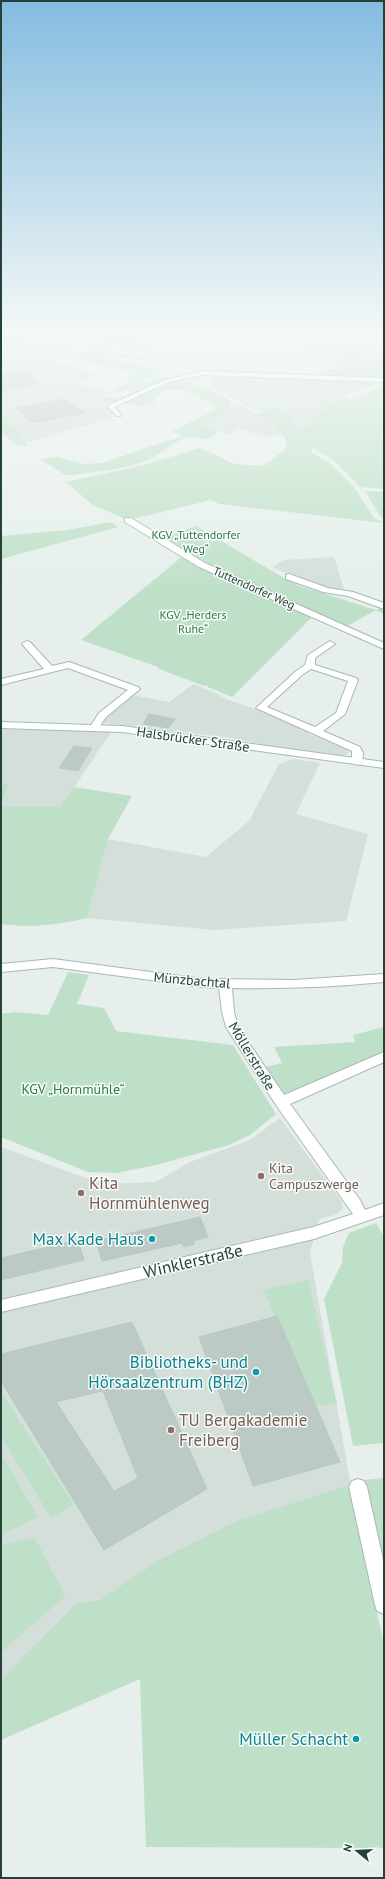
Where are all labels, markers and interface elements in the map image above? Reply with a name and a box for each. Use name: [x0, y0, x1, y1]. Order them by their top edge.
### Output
park label: KGV „Tuttendorfer Weg“: [151, 527, 241, 556]
street label: Tuttendorfer Weg: [211, 563, 298, 612]
park label: KGV „Herders Ruhe“: [160, 607, 226, 636]
street label: Halsbrücker Straße: [135, 722, 251, 756]
street label: Münzbachtal: [153, 968, 231, 992]
street label: Möllerstraße: [225, 1019, 279, 1093]
park label: KGV „Hornmühle“: [21, 1080, 125, 1098]
place label: Kita Campuszwerge: [269, 1159, 359, 1193]
marker: Kita Campuszwerge: [256, 1171, 266, 1181]
place label: Kita Hornmühlenweg: [89, 1172, 210, 1214]
marker: Kita Hornmühlenweg: [76, 1188, 86, 1198]
place label: Max Kade Haus: [33, 1228, 144, 1250]
marker: Max Kade Haus: [147, 1234, 157, 1244]
street label: Winklerstraße: [141, 1239, 245, 1283]
place label: Bibliotheks- und Hörsaalzentrum (BHZ): [88, 1351, 248, 1393]
marker: Bibliotheks- und Hörsaalzentrum (BHZ): [251, 1367, 261, 1377]
place label: TU Bergakademie Freiberg: [179, 1409, 307, 1451]
marker: TU Bergakademie Freiberg: [166, 1425, 176, 1435]
place label: Müller Schacht: [239, 1728, 348, 1750]
marker: Müller Schacht: [351, 1734, 361, 1744]
north arrow: [337, 1831, 377, 1871]
text: N: [340, 1842, 355, 1854]

